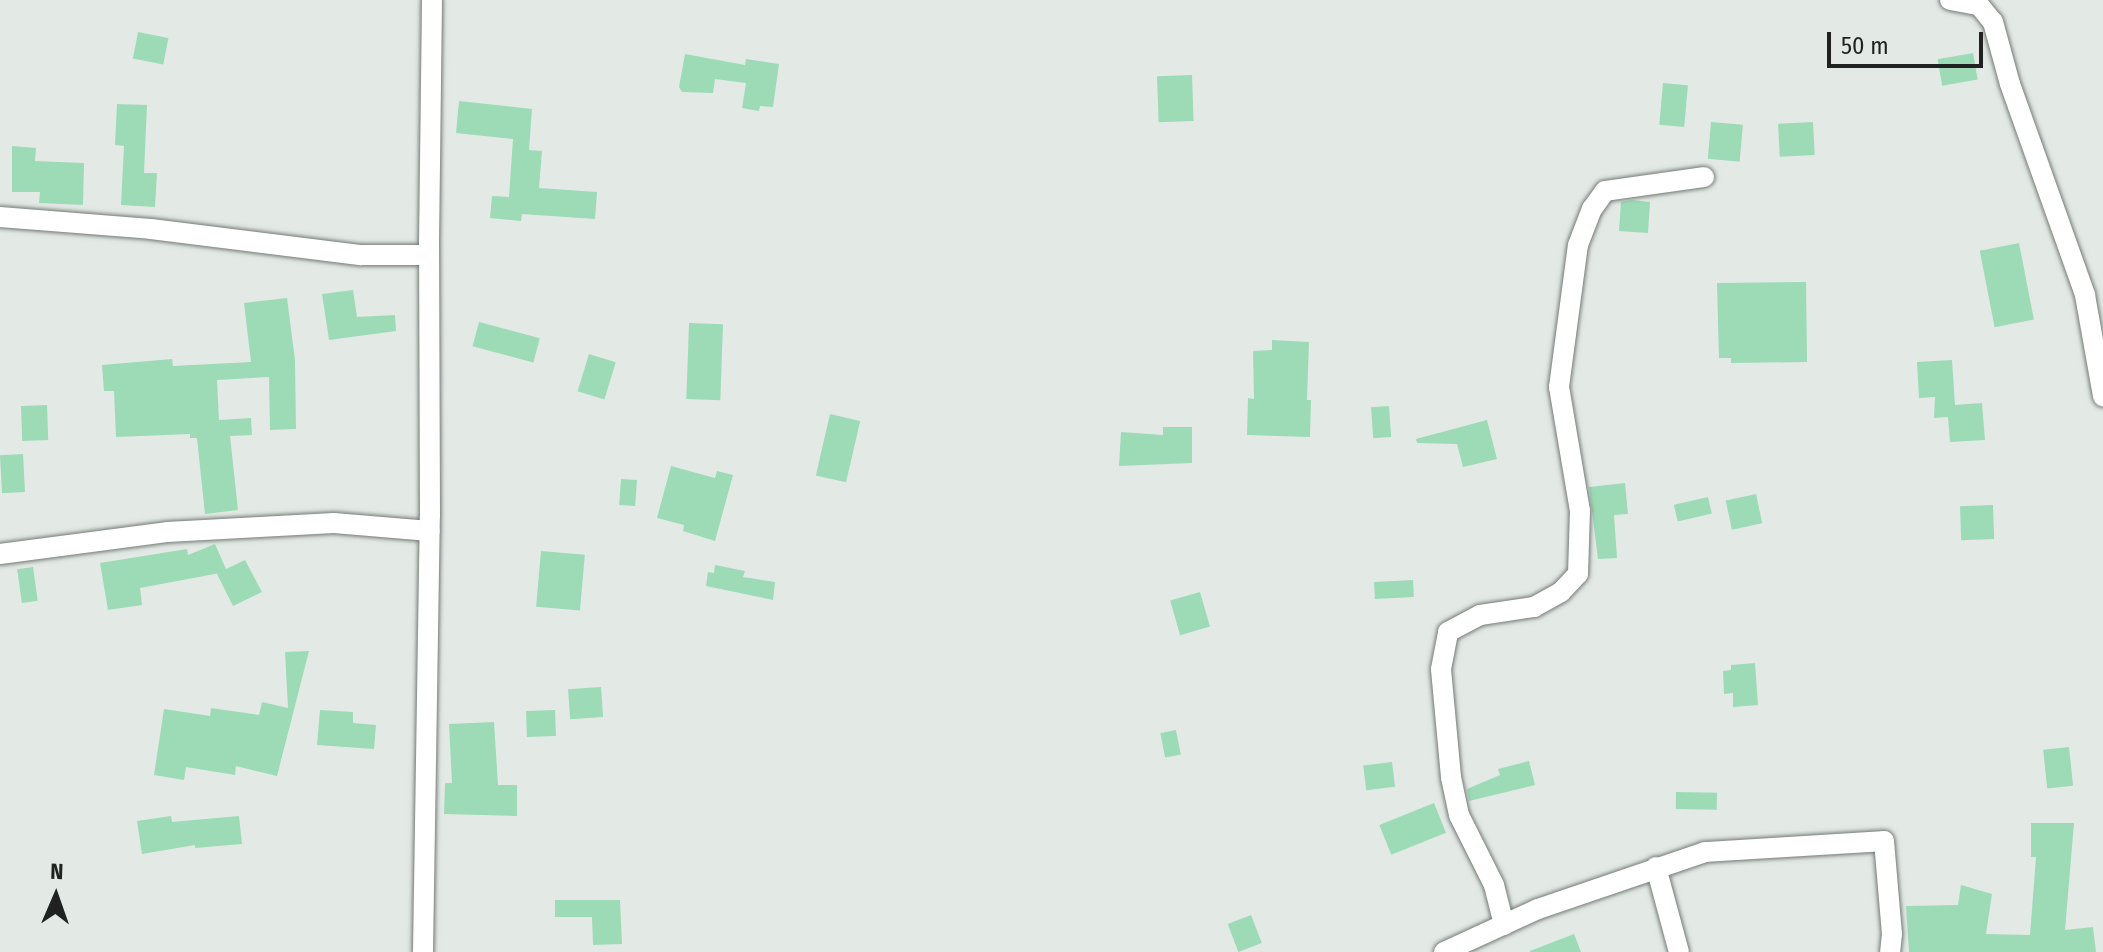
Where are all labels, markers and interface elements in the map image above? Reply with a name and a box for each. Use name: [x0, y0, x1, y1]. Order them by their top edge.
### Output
scale bar: [1831, 16, 1987, 66]
text: 50 m: [1841, 32, 1889, 60]
north arrow: [16, 856, 96, 936]
text: N: [50, 858, 64, 885]

